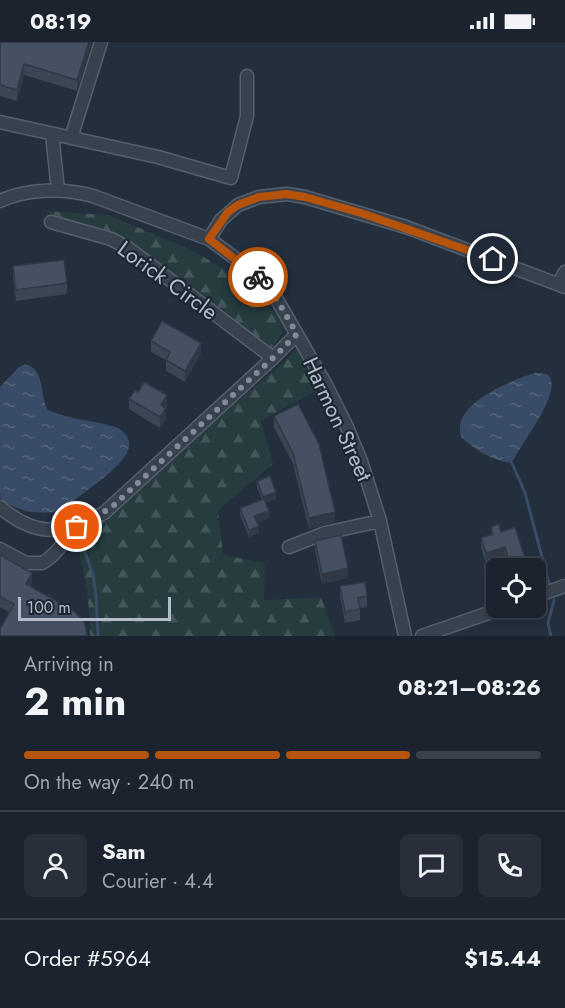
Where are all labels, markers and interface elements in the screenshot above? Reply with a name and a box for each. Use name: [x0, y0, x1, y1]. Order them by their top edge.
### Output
text: 08:19: [30, 5, 91, 37]
street label: Lorick Circle: [111, 233, 225, 327]
pin: [467, 233, 518, 284]
icon: home: [476, 242, 509, 275]
courier: [228, 247, 288, 307]
icon: bike: [242, 261, 275, 294]
street label: Harmon Street: [295, 352, 381, 487]
pin: [51, 501, 102, 552]
icon: bag: [60, 510, 93, 543]
map controls: [486, 558, 546, 618]
button: locate: [486, 558, 546, 618]
scale bar: [18, 594, 171, 622]
text: 100 m: [27, 596, 71, 619]
text: Arriving in: [24, 650, 114, 679]
text: 08:21–08:26: [398, 671, 541, 703]
text: 2 min: [24, 673, 126, 730]
text: On the way · 240 m: [24, 768, 194, 797]
button: person: [24, 834, 87, 897]
button: chat: [400, 834, 463, 897]
button: phone: [478, 834, 541, 897]
text: Sam: [102, 835, 146, 867]
text: Courier · 4.4: [102, 867, 214, 896]
text: Order #5964: [24, 942, 151, 974]
text: $15.44: [464, 942, 541, 974]

